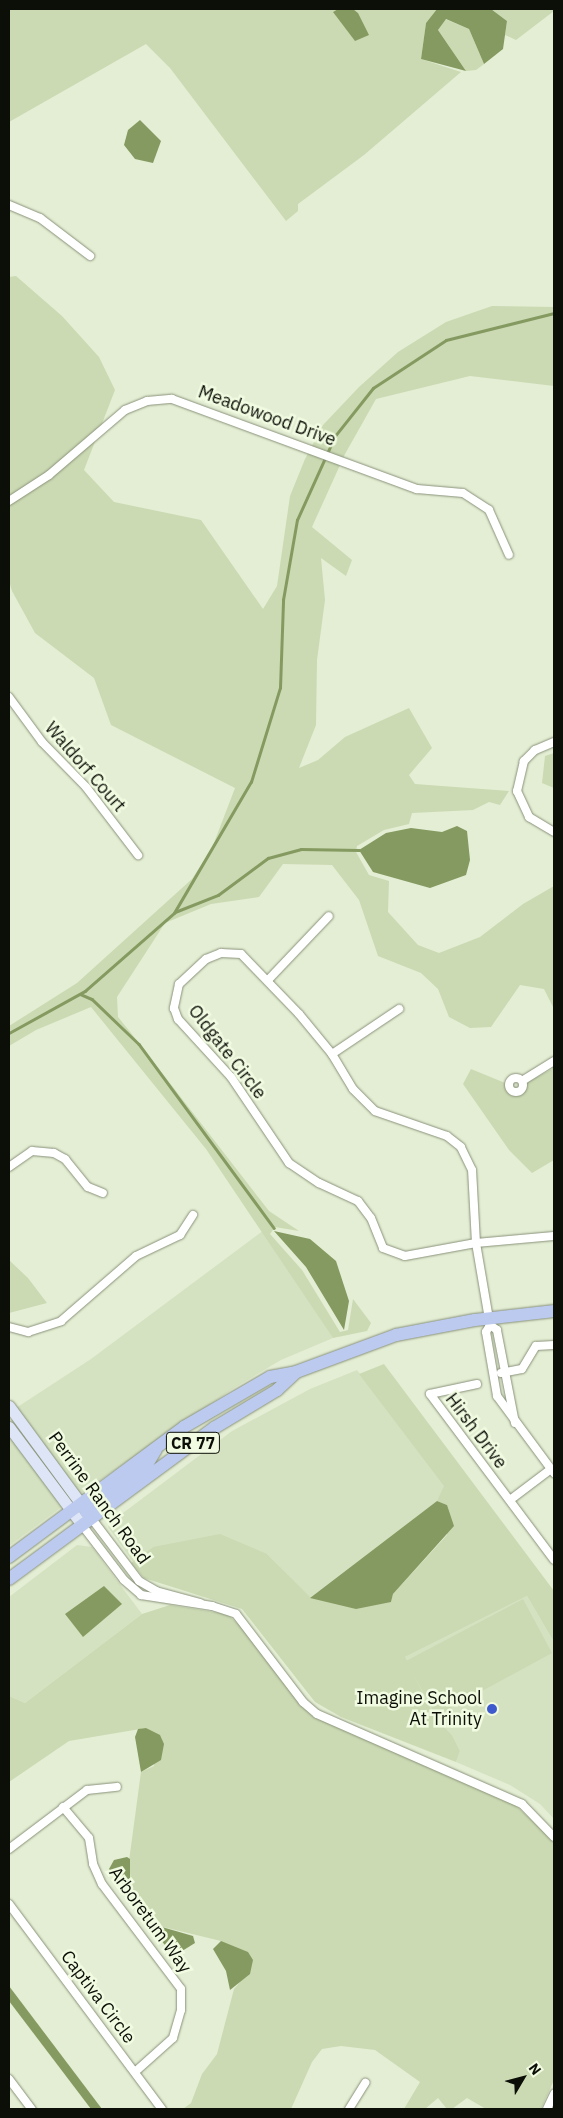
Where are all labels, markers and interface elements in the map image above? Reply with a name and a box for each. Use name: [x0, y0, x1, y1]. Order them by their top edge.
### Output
street label: Meadowood Drive: [195, 381, 339, 451]
street label: Waldorf Court: [40, 718, 130, 816]
street label: Oldgate Circle: [184, 1001, 270, 1103]
street label: Hirsh Drive: [441, 1389, 511, 1473]
street label: Perrine Ranch Road: [44, 1428, 154, 1568]
road number: CR 77: [166, 1430, 220, 1456]
place label: Imagine School At Trinity: [356, 1688, 482, 1730]
marker: Imagine School At Trinity: [486, 1703, 498, 1715]
street label: Arboretum Way: [104, 1863, 196, 1977]
street label: Captiva Circle: [56, 1946, 140, 2048]
north arrow: [498, 2053, 548, 2103]
text: N: [525, 2060, 545, 2078]

